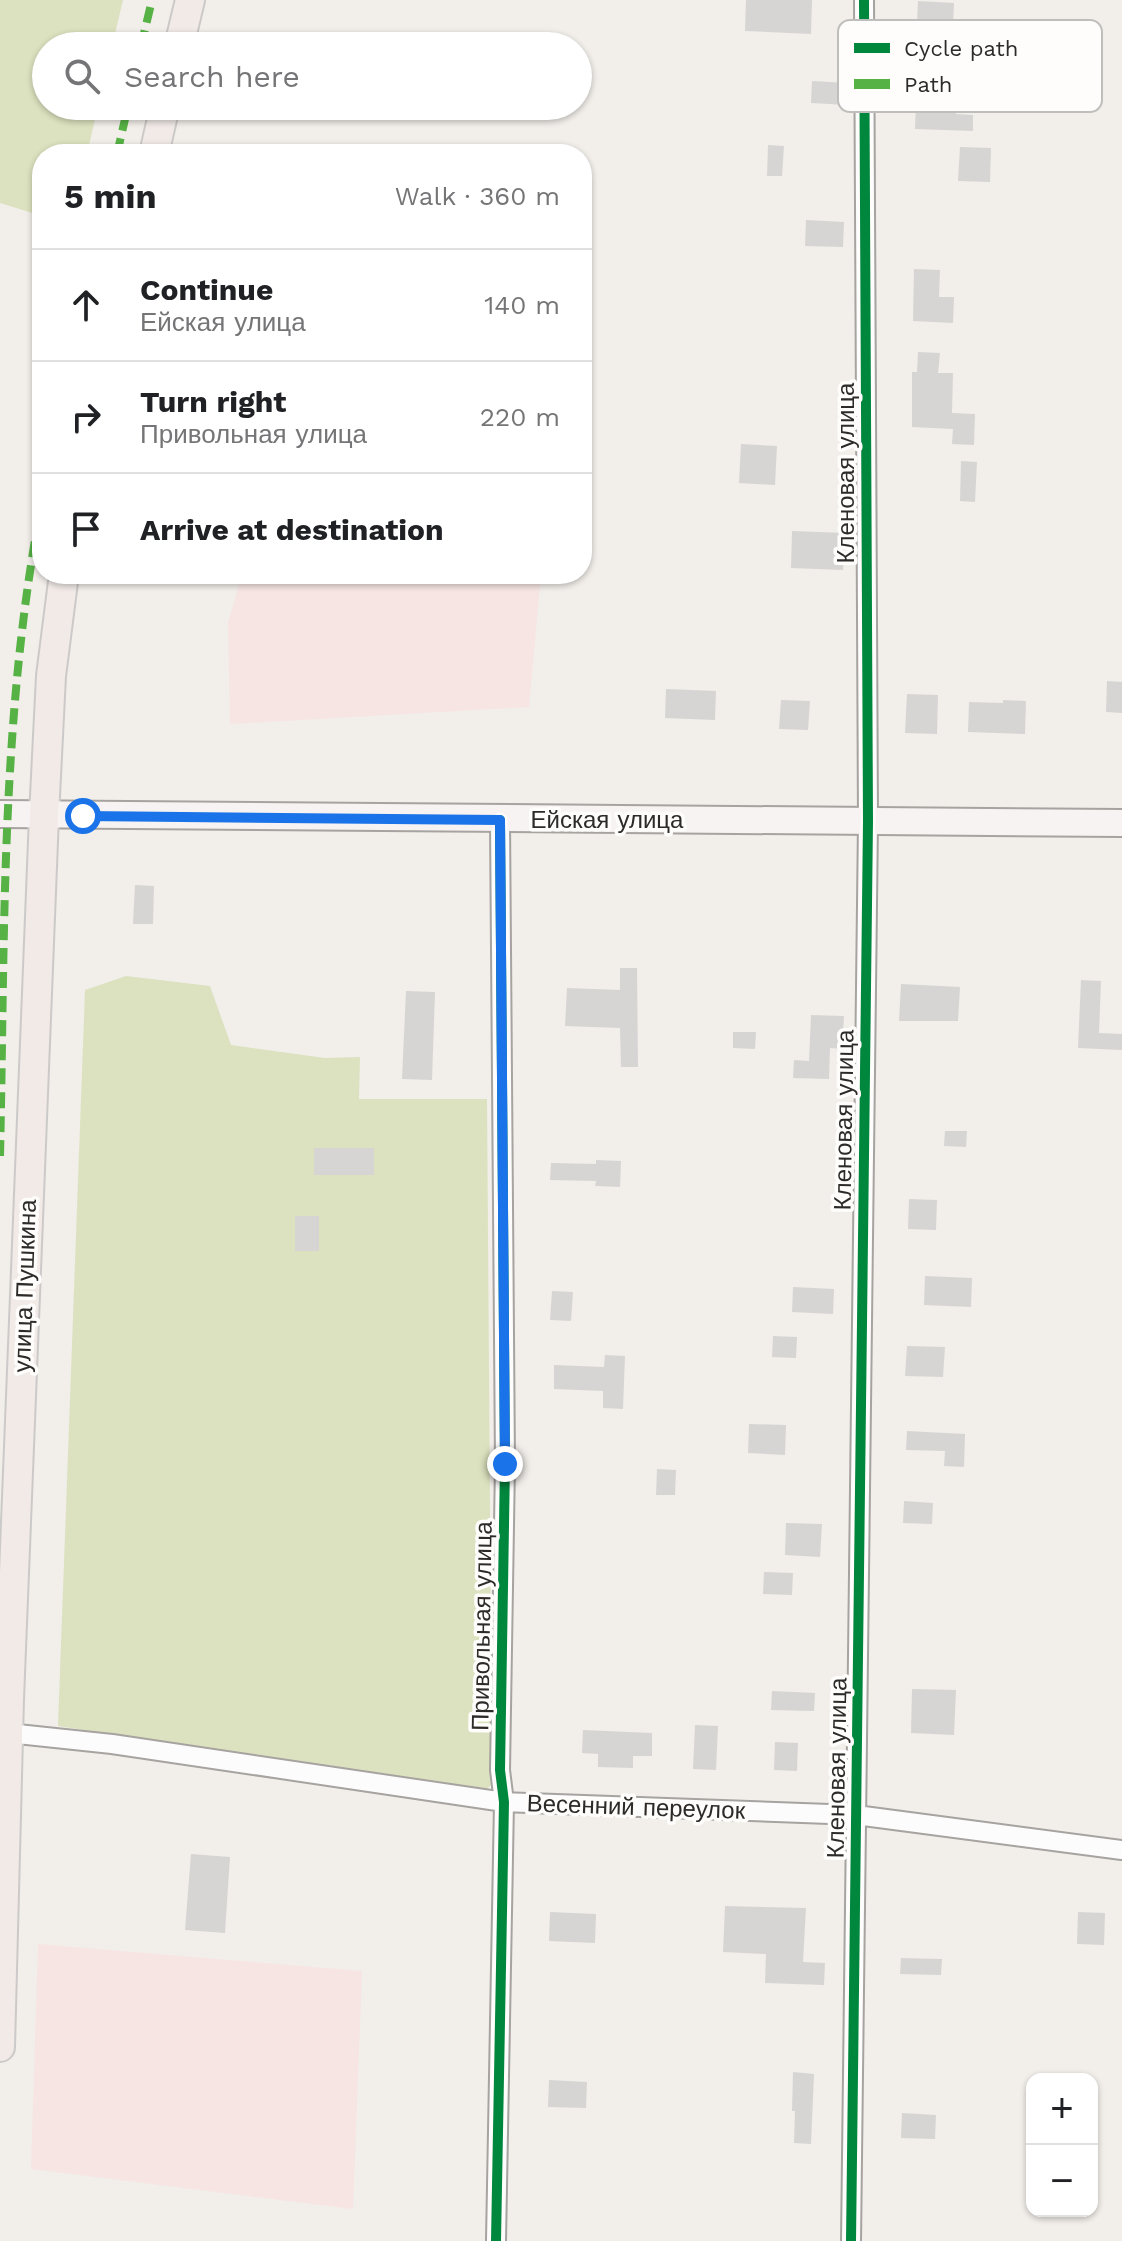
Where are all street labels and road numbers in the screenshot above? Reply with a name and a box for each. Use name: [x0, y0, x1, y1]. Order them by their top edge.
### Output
street label: Кленовая улица: [832, 382, 860, 563]
street label: Ейская улица: [531, 806, 684, 834]
street label: Кленовая улица: [828, 1029, 860, 1211]
street label: улица Пушкина: [8, 1198, 42, 1373]
street label: Привольная улица: [466, 1520, 498, 1731]
street label: Кленовая улица: [821, 1677, 853, 1859]
street label: Весенний переулок: [526, 1789, 746, 1825]

